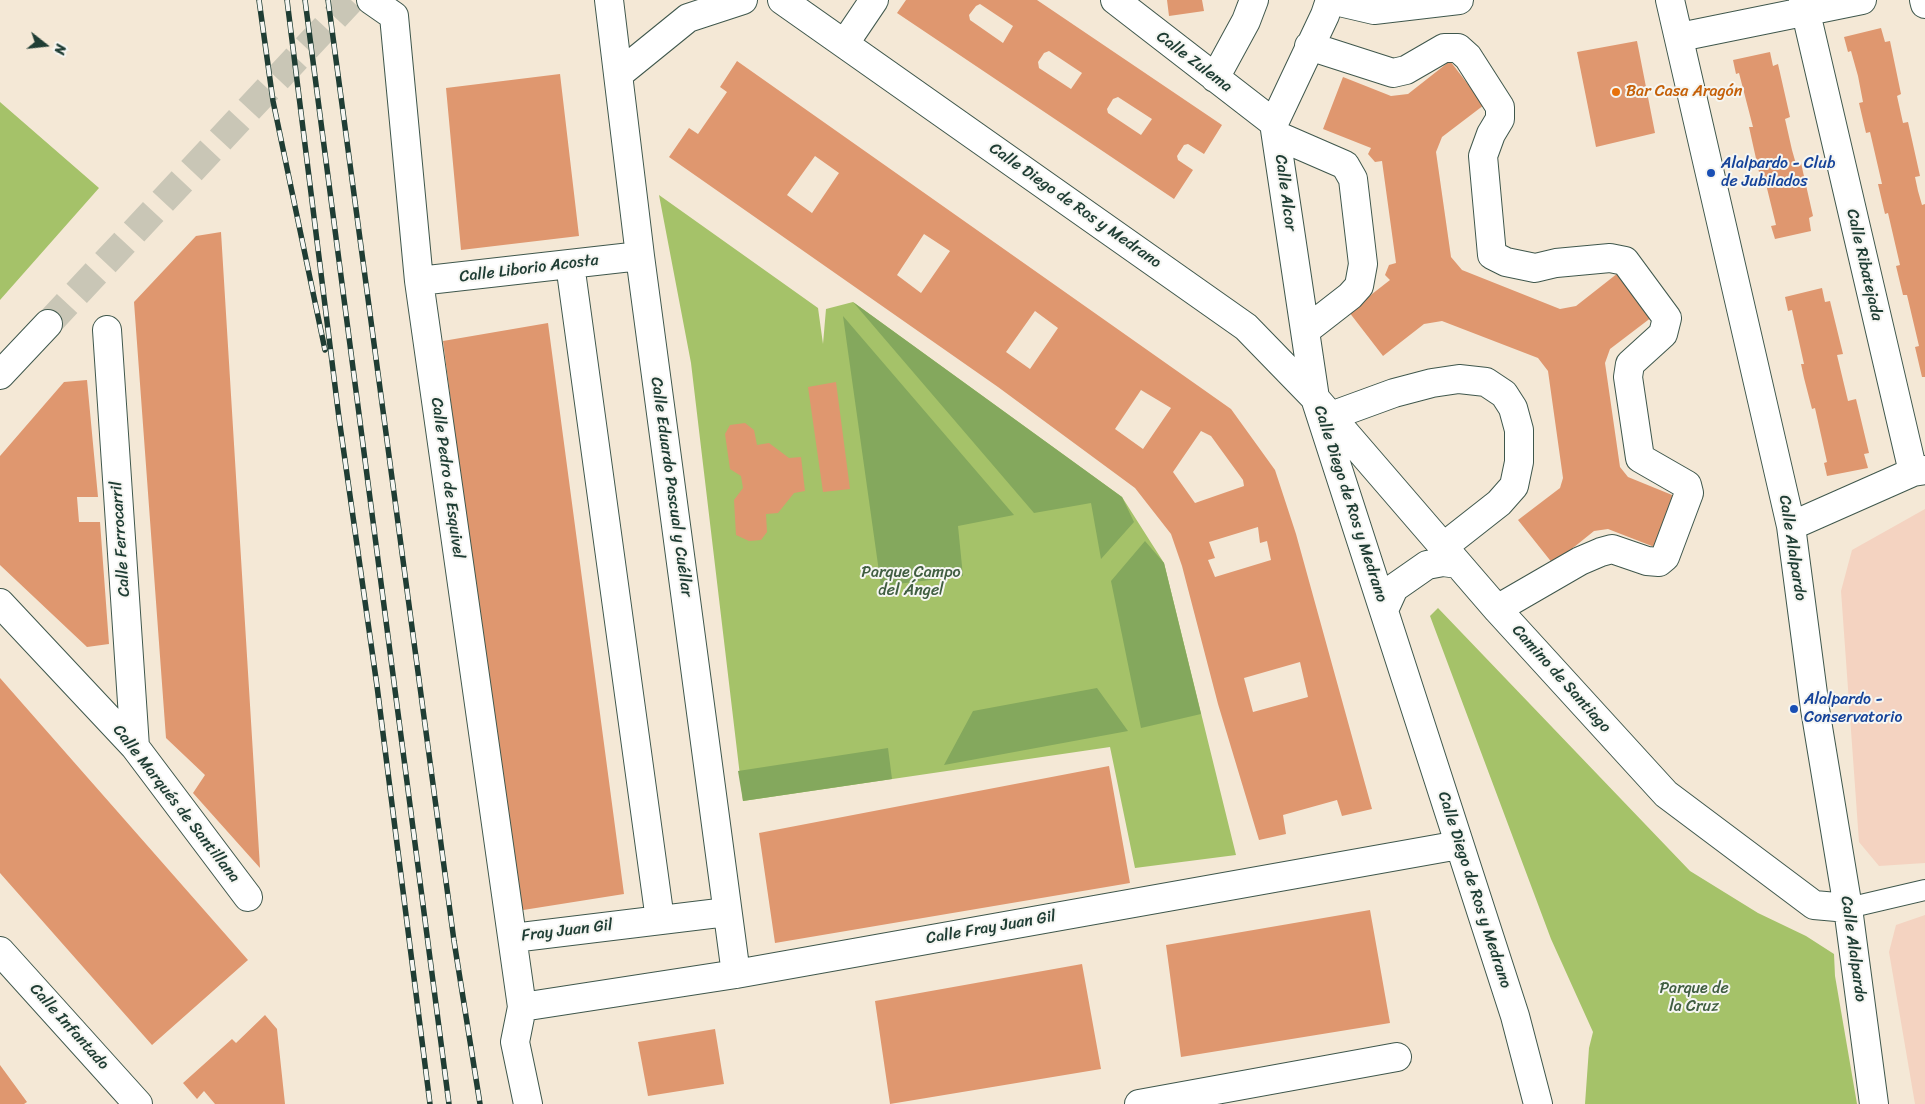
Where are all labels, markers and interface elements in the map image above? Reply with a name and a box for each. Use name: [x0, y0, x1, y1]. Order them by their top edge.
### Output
north arrow: [20, 20, 70, 70]
street label: Calle Zulema: [1152, 27, 1236, 97]
text: N: [47, 41, 73, 57]
place label: Bar Casa Aragón: [1626, 82, 1742, 102]
marker: Bar Casa Aragón: [1610, 86, 1622, 98]
street label: Calle Diego de Ros y Medrano: [985, 139, 1165, 273]
street label: Calle Alcor: [1270, 153, 1300, 233]
place label: Alalpardo - Club de Jubilados: [1721, 154, 1835, 192]
marker: Alalpardo - Club de Jubilados: [1705, 167, 1717, 179]
street label: Calle Ribatejada: [1842, 207, 1886, 323]
street label: Calle Liborio Acosta: [458, 251, 600, 287]
street label: Calle Eduardo Pascual y Cuéllar: [646, 376, 696, 598]
street label: Calle Pedro de Esquivel: [426, 396, 468, 560]
street label: Calle Diego de Ros y Medrano: [1309, 403, 1391, 605]
street label: Calle Ferrocarril: [107, 481, 135, 597]
street label: Calle Alalpardo: [1774, 494, 1810, 602]
park label: Parque Campo del Ángel: [861, 563, 961, 601]
street label: Camino de Santiago: [1507, 621, 1615, 737]
place label: Alalpardo - Conservatorio: [1804, 690, 1902, 728]
marker: Alalpardo - Conservatorio: [1788, 703, 1800, 715]
street label: Calle Marqués de Santillana: [108, 721, 244, 887]
street label: Calle Diego de Ros y Medrano: [1433, 789, 1515, 991]
street label: Calle Alalpardo: [1836, 895, 1870, 1003]
street label: Calle Fray Juan Gil: [925, 907, 1057, 949]
street label: Fray Juan Gil: [520, 916, 614, 946]
park label: Parque de la Cruz: [1659, 979, 1729, 1017]
street label: Calle Infantado: [25, 980, 113, 1074]

